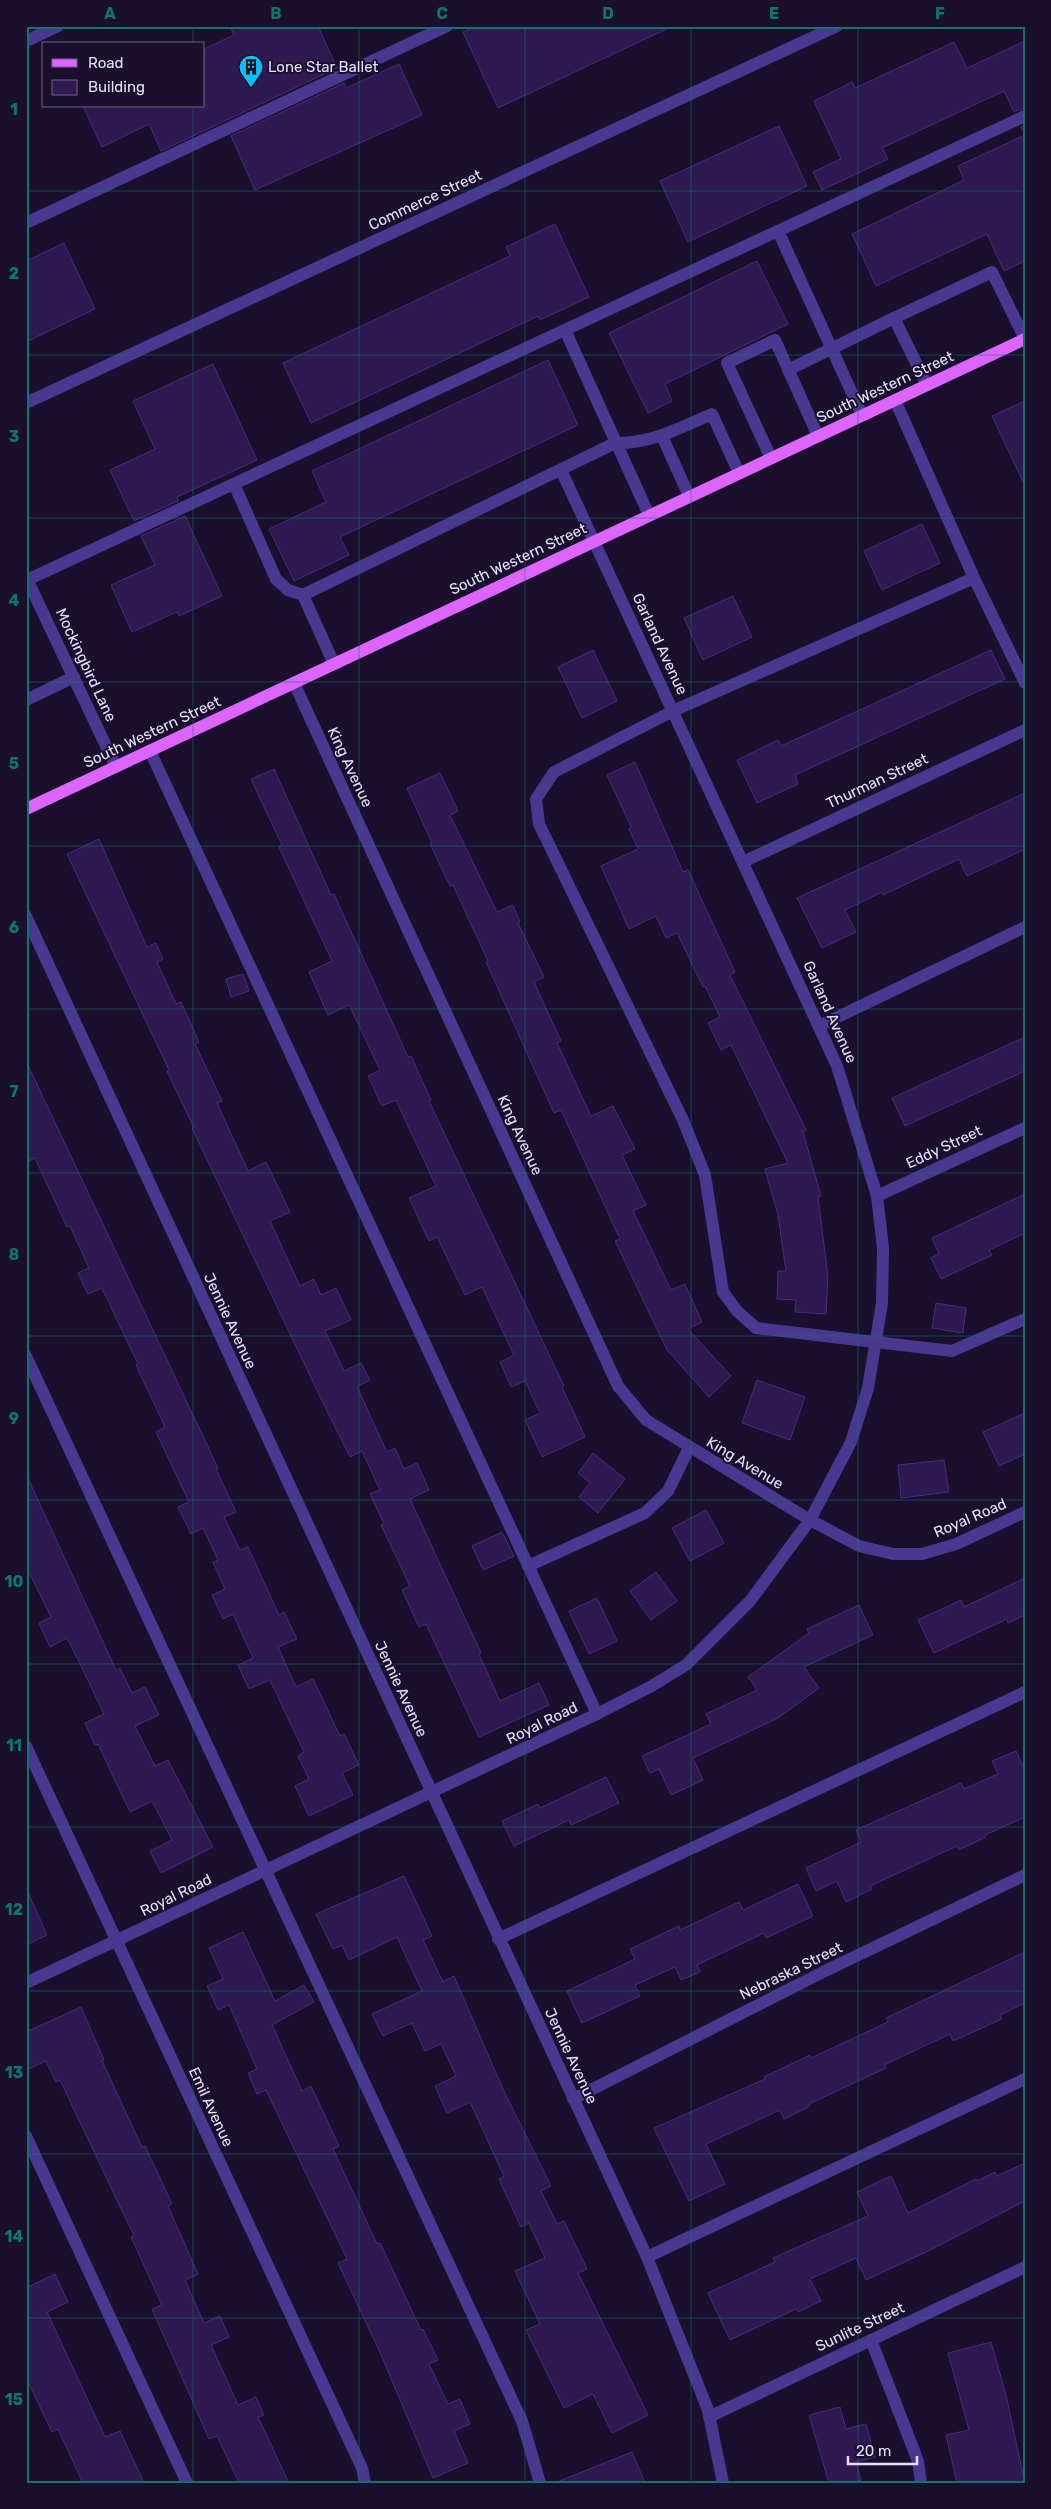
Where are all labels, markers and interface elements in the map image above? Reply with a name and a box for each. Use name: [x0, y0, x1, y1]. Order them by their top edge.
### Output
text: A: [104, 4, 116, 23]
text: B: [270, 4, 282, 23]
text: C: [436, 4, 448, 23]
text: D: [602, 4, 614, 23]
text: E: [769, 4, 779, 23]
text: F: [935, 4, 945, 23]
legend: [42, 42, 205, 108]
text: Road: [88, 54, 124, 72]
building icon: Lone Star Ballet: [238, 54, 264, 88]
place label: Lone Star Ballet: [268, 58, 379, 76]
text: Building: [88, 78, 145, 96]
text: 1: [10, 100, 18, 119]
street label: Commerce Street: [365, 166, 485, 234]
text: 2: [9, 264, 19, 283]
street label: South Western Street: [814, 347, 957, 427]
text: 3: [9, 427, 19, 446]
street label: South Western Street: [447, 519, 590, 599]
street label: Garland Avenue: [629, 590, 691, 698]
text: 4: [9, 591, 20, 610]
street label: Mockingbird Lane: [52, 605, 120, 725]
street label: South Western Street: [81, 692, 224, 772]
street label: King Avenue: [324, 724, 376, 810]
street label: Thurman Street: [823, 750, 931, 812]
text: 5: [9, 754, 19, 773]
text: 6: [9, 918, 19, 937]
street label: Garland Avenue: [799, 958, 861, 1066]
text: 7: [9, 1082, 19, 1101]
street label: King Avenue: [494, 1092, 546, 1178]
street label: Eddy Street: [903, 1122, 985, 1172]
text: 8: [9, 1245, 20, 1264]
street label: Jennie Avenue: [200, 1270, 260, 1372]
text: 9: [9, 1409, 19, 1428]
street label: King Avenue: [703, 1433, 787, 1493]
street label: Royal Road: [931, 1495, 1009, 1541]
text: 10: [5, 1572, 24, 1591]
street label: Jennie Avenue: [371, 1638, 431, 1740]
street label: Royal Road: [503, 1698, 581, 1748]
text: 11: [6, 1736, 22, 1755]
street label: Royal Road: [137, 1870, 215, 1920]
text: 12: [5, 1900, 23, 1919]
street label: Nebraska Street: [737, 1938, 845, 2004]
street label: Jennie Avenue: [541, 2005, 601, 2107]
text: 13: [5, 2063, 23, 2082]
street label: Emil Avenue: [185, 2064, 237, 2150]
text: 14: [5, 2227, 24, 2246]
street label: Sunlite Street: [813, 2298, 907, 2355]
text: 15: [5, 2390, 23, 2409]
scale bar: [848, 2434, 917, 2466]
text: 20 m: [856, 2442, 891, 2460]

